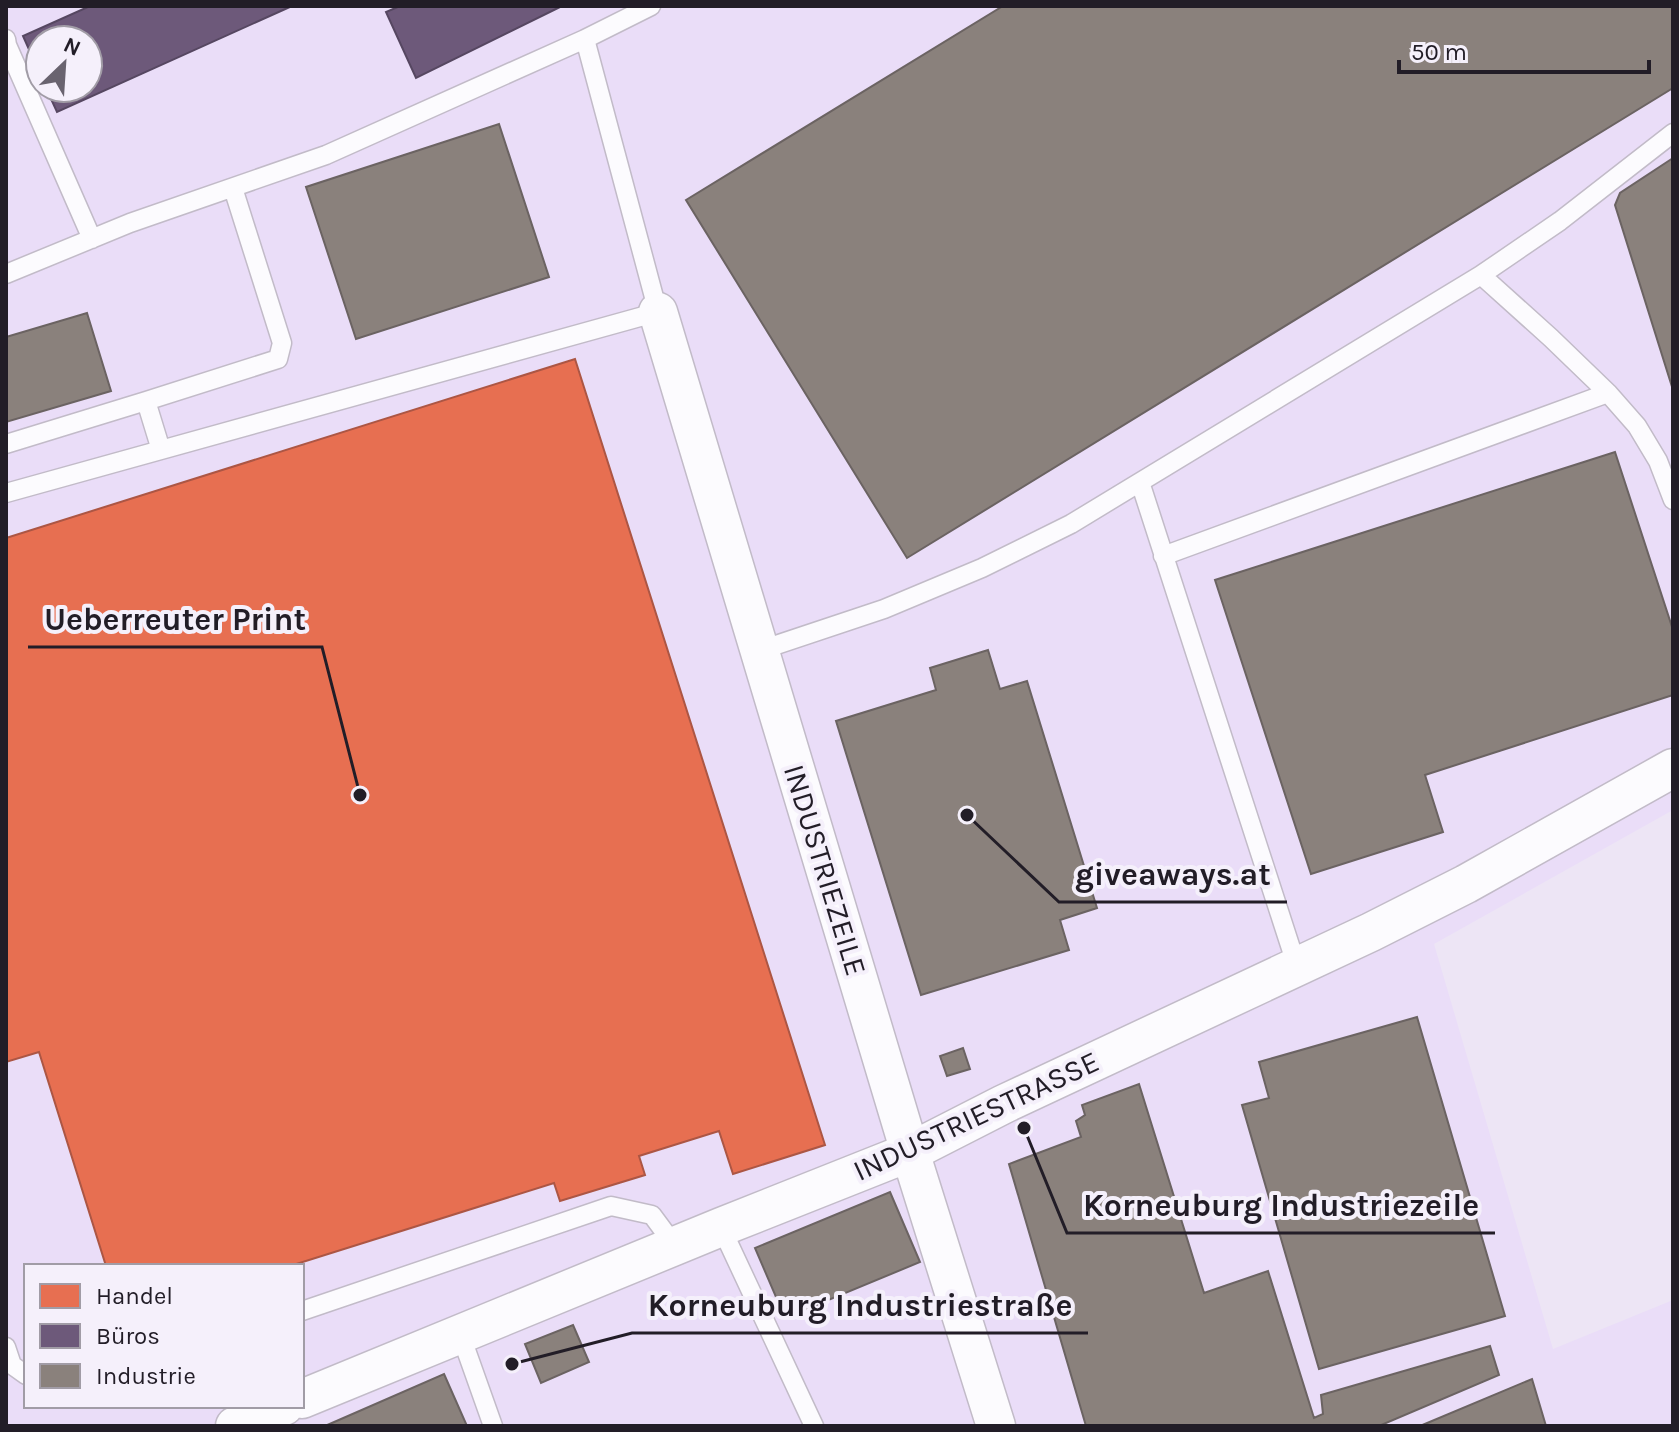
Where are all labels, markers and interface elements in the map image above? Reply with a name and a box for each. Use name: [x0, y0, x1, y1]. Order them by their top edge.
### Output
north arrow: [24, 24, 104, 104]
scale bar: [1399, 24, 1649, 74]
text: N: [59, 32, 85, 62]
text: 50 m: [1411, 38, 1467, 66]
callout: Ueberreuter Print: [28, 591, 322, 647]
text: Ueberreuter Print: [44, 601, 306, 638]
street label: INDUSTRIEZEILE: [776, 760, 874, 980]
callout: giveaways.at: [1059, 846, 1287, 902]
text: giveaways.at: [1075, 856, 1271, 893]
street label: INDUSTRIESTRASSE: [847, 1043, 1105, 1189]
callout: Korneuburg Industriezeile: [1067, 1177, 1495, 1233]
text: Korneuburg Industriezeile: [1083, 1187, 1479, 1224]
legend: [24, 1264, 304, 1408]
callout: Korneuburg Industriestraße: [632, 1277, 1088, 1333]
text: Handel: [96, 1282, 173, 1310]
text: Korneuburg Industriestraße: [648, 1287, 1072, 1324]
text: Büros: [96, 1322, 160, 1350]
text: Industrie: [96, 1362, 196, 1390]

